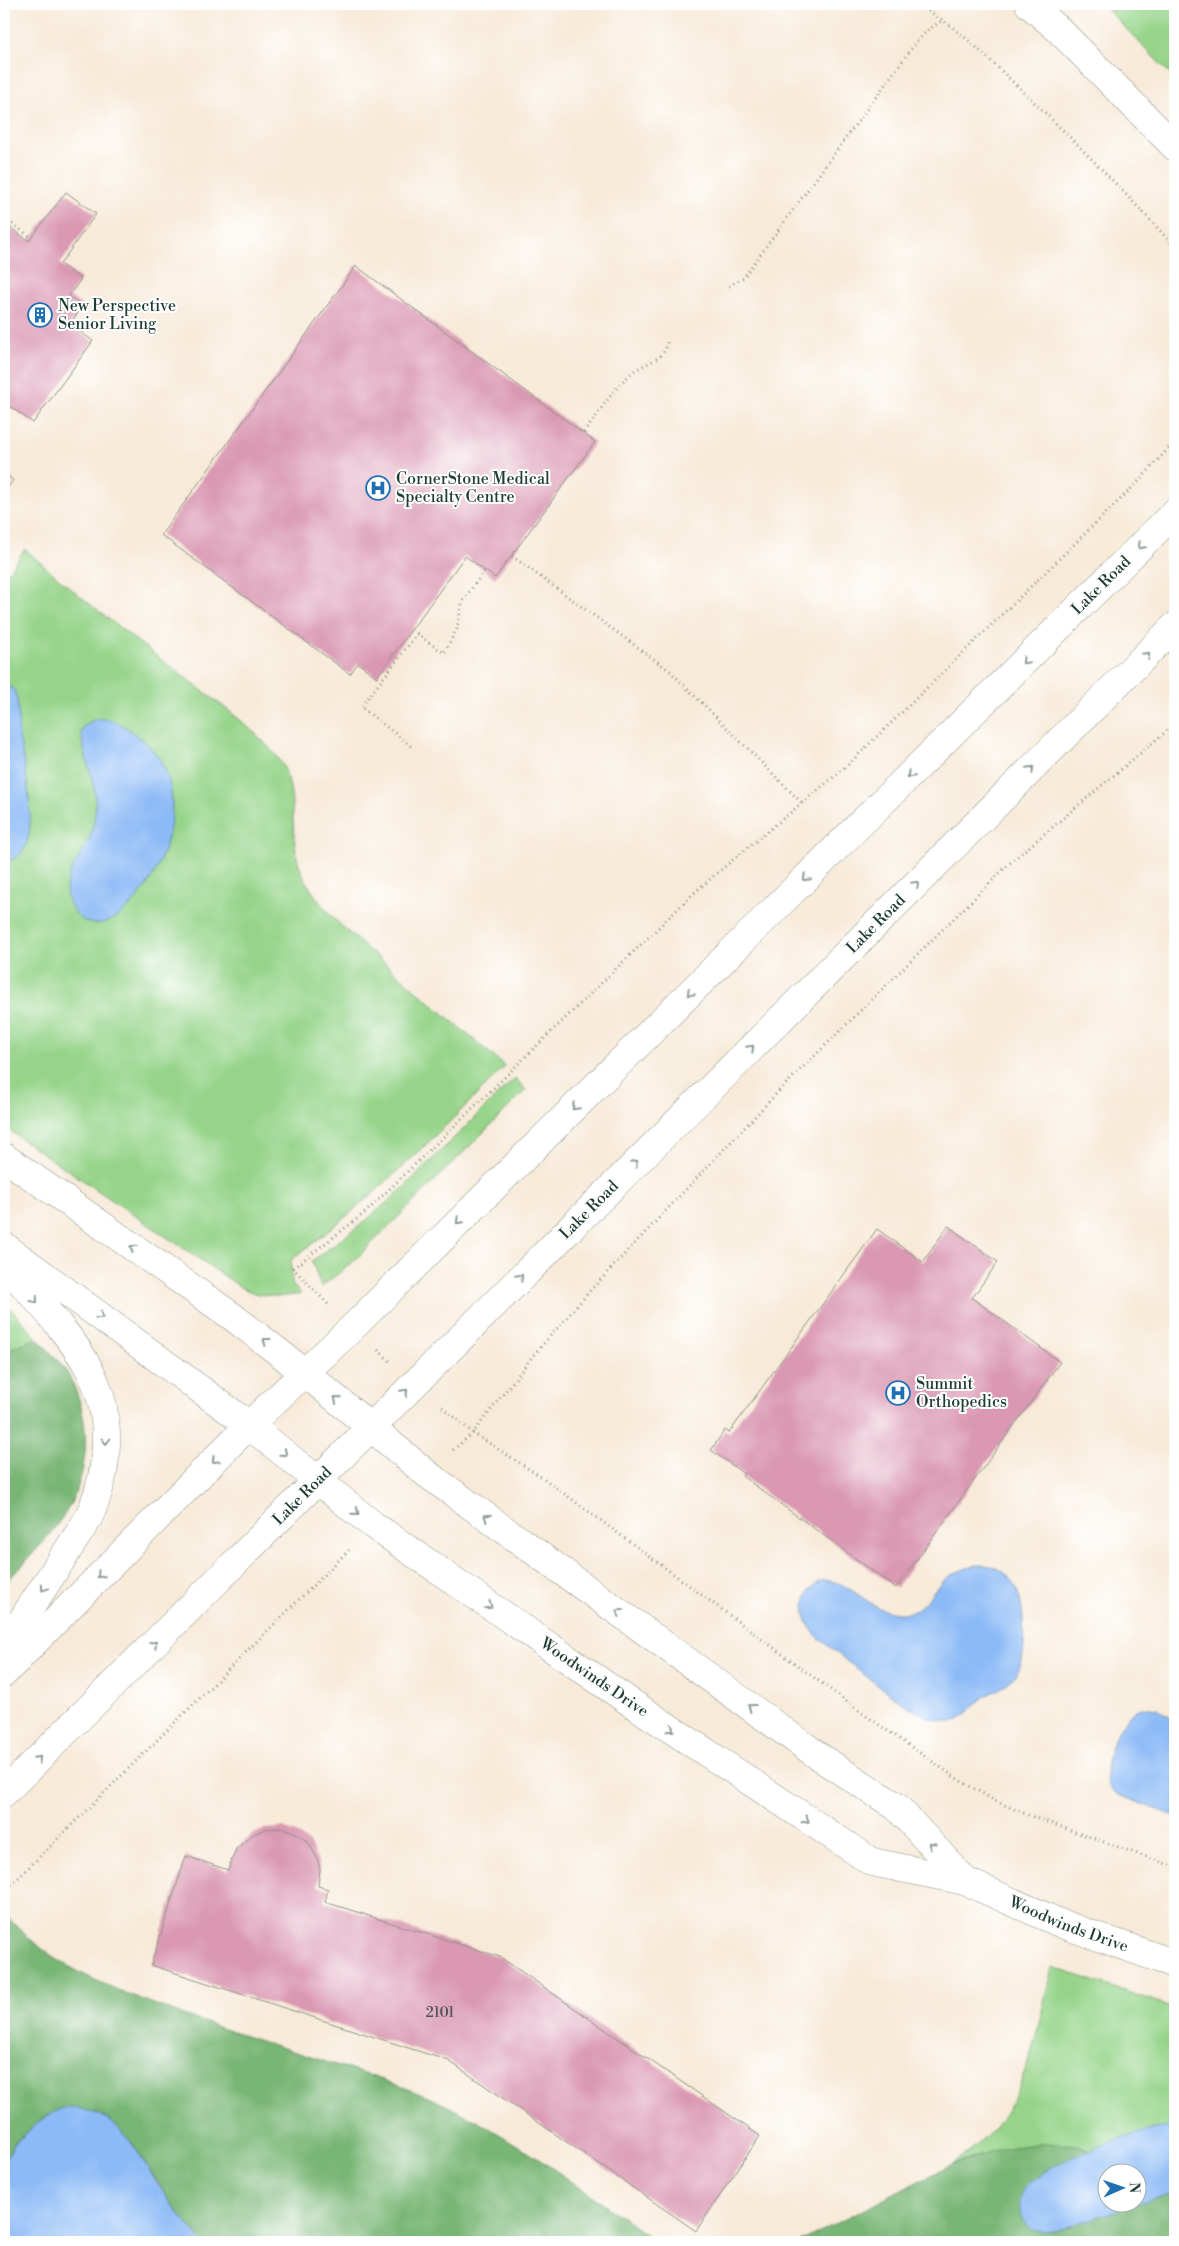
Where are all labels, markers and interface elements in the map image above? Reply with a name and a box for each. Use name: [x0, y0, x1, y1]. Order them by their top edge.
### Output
place label: New Perspective Senior Living: [58, 296, 176, 334]
building icon: New Perspective Senior Living: [27, 302, 53, 328]
place label: CornerStone Medical Specialty Centre: [396, 469, 550, 507]
hospital icon: CornerStone Medical Specialty Centre: [365, 475, 391, 501]
one-way arrow: [1137, 541, 1146, 550]
street label: Lake Road: [1067, 552, 1135, 619]
one-way arrow: [1141, 651, 1150, 660]
one-way arrow: [1022, 655, 1031, 664]
one-way arrow: [1026, 766, 1035, 775]
one-way arrow: [907, 769, 916, 778]
one-way arrow: [802, 872, 811, 881]
one-way arrow: [910, 881, 919, 890]
street label: Lake Road: [842, 890, 910, 958]
one-way arrow: [687, 987, 696, 996]
one-way arrow: [745, 1045, 754, 1054]
one-way arrow: [571, 1101, 580, 1110]
one-way arrow: [629, 1160, 638, 1169]
street label: Lake Road: [555, 1176, 623, 1244]
one-way arrow: [456, 1216, 465, 1225]
one-way arrow: [129, 1245, 139, 1254]
one-way arrow: [514, 1274, 523, 1283]
one-way arrow: [30, 1294, 38, 1303]
one-way arrow: [94, 1310, 104, 1319]
one-way arrow: [263, 1339, 272, 1347]
place label: Summit Orthopedics: [916, 1374, 1007, 1412]
hospital icon: Summit Orthopedics: [885, 1380, 911, 1406]
one-way arrow: [399, 1389, 408, 1398]
one-way arrow: [334, 1396, 343, 1405]
one-way arrow: [101, 1438, 111, 1445]
one-way arrow: [278, 1448, 287, 1457]
one-way arrow: [211, 1454, 220, 1463]
street label: Lake Road: [268, 1462, 336, 1530]
one-way arrow: [351, 1507, 360, 1516]
one-way arrow: [483, 1514, 493, 1523]
one-way arrow: [97, 1569, 106, 1578]
one-way arrow: [41, 1582, 50, 1591]
one-way arrow: [484, 1599, 493, 1609]
one-way arrow: [615, 1609, 625, 1618]
street label: Woodwinds Drive: [536, 1633, 652, 1721]
one-way arrow: [148, 1641, 157, 1650]
one-way arrow: [748, 1704, 757, 1712]
one-way arrow: [665, 1723, 674, 1733]
one-way arrow: [33, 1756, 42, 1765]
one-way arrow: [800, 1814, 809, 1823]
one-way arrow: [929, 1841, 938, 1850]
street label: Woodwinds Drive: [1005, 1891, 1131, 1957]
house number: 2101: [426, 2004, 454, 2022]
north arrow: [1096, 2164, 1146, 2214]
text: N: [1125, 2182, 1143, 2193]

